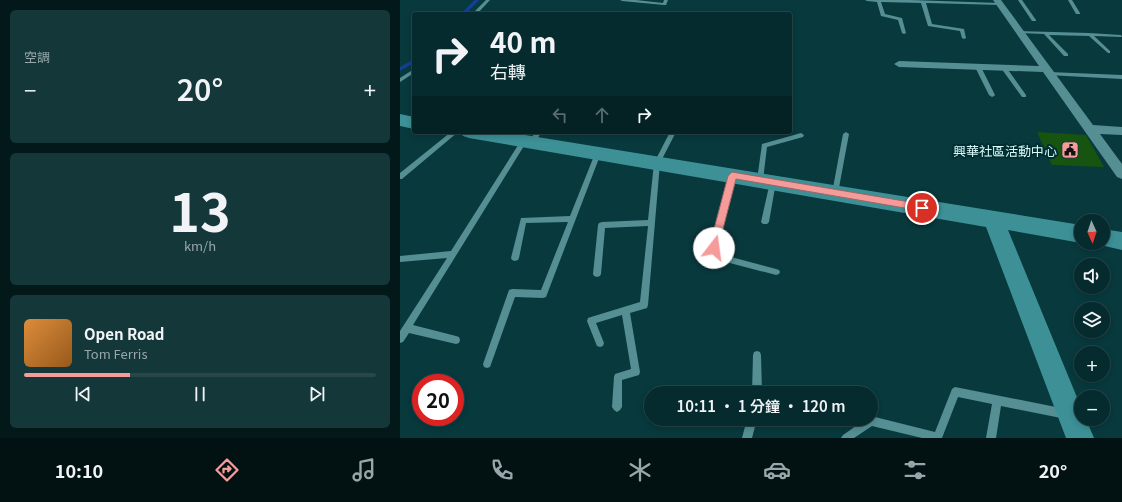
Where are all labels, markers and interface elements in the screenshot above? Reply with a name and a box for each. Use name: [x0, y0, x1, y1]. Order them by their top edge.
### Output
text: 40 m: [490, 21, 556, 61]
icon: right: [424, 28, 476, 80]
text: 空調: [24, 47, 50, 66]
text: 右轉: [490, 58, 526, 84]
text: 20°: [177, 66, 223, 110]
text: −: [24, 73, 36, 105]
text: +: [364, 73, 376, 105]
icon: left: [549, 104, 571, 126]
icon: ahead: [591, 104, 613, 126]
icon: right: [633, 104, 655, 126]
public building icon: 興華社區活動中心: [1060, 140, 1080, 160]
place label: 興華社區活動中心: [953, 141, 1057, 160]
text: 13: [169, 172, 231, 247]
pin: [905, 191, 939, 225]
icon: arrive: [911, 197, 933, 219]
north arrow: [1074, 214, 1110, 250]
map controls: [1074, 214, 1110, 426]
position arrow: [693, 227, 735, 269]
text: km/h: [184, 236, 216, 255]
button: sound: [1074, 258, 1110, 294]
button: layers: [1074, 302, 1110, 338]
text: Open Road: [84, 323, 165, 344]
text: Tom Ferris: [84, 344, 148, 363]
button: +: [1074, 346, 1110, 382]
speed limit sign: 20: [412, 374, 464, 426]
icon: previous: [72, 383, 94, 405]
icon: pause: [189, 383, 211, 405]
icon: next: [306, 383, 328, 405]
button: −: [1074, 390, 1110, 426]
text: 10:11 · 1 分鐘 · 120 m: [677, 395, 845, 416]
icon: directions: [213, 456, 241, 484]
icon: music: [350, 456, 378, 484]
icon: phone: [488, 456, 516, 484]
icon: climate: [626, 456, 654, 484]
icon: car: [763, 456, 791, 484]
icon: filters: [901, 456, 929, 484]
text: 10:10: [55, 457, 103, 483]
text: 20°: [1039, 457, 1067, 483]

